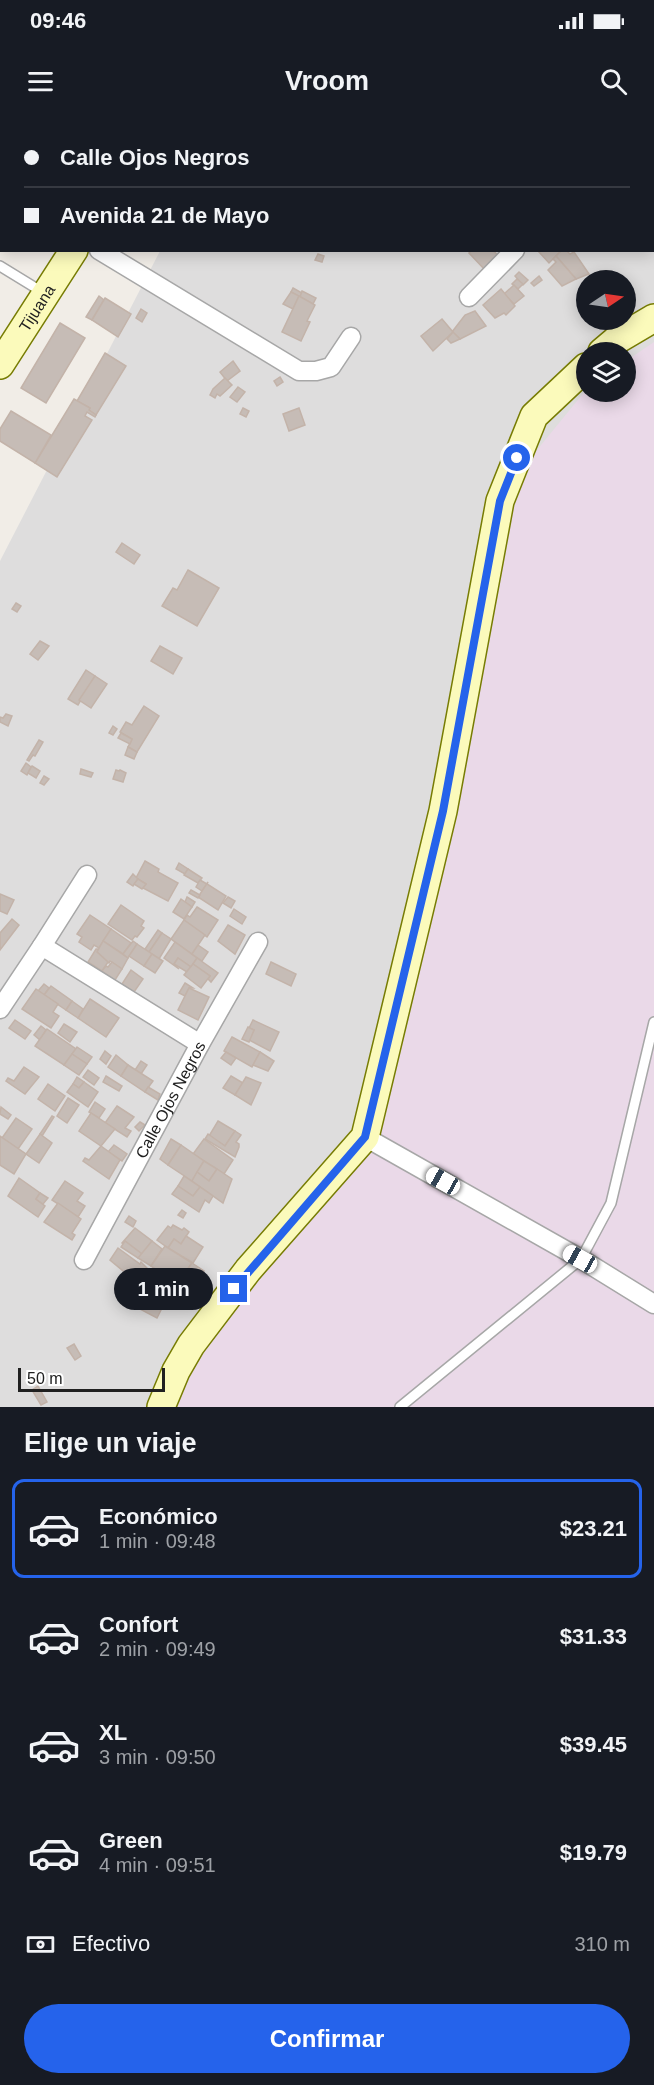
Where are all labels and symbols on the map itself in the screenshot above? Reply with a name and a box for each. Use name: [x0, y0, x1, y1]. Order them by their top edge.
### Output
north arrow: [576, 270, 636, 330]
street label: Tijuana: [16, 282, 58, 335]
route start: [503, 444, 530, 471]
street label: Calle Ojos Negros: [132, 1039, 209, 1161]
car: [423, 1164, 463, 1198]
car: [560, 1242, 600, 1276]
callout: 1 min: [114, 1268, 213, 1310]
route end: [220, 1275, 247, 1302]
scale bar: [18, 1365, 165, 1392]

